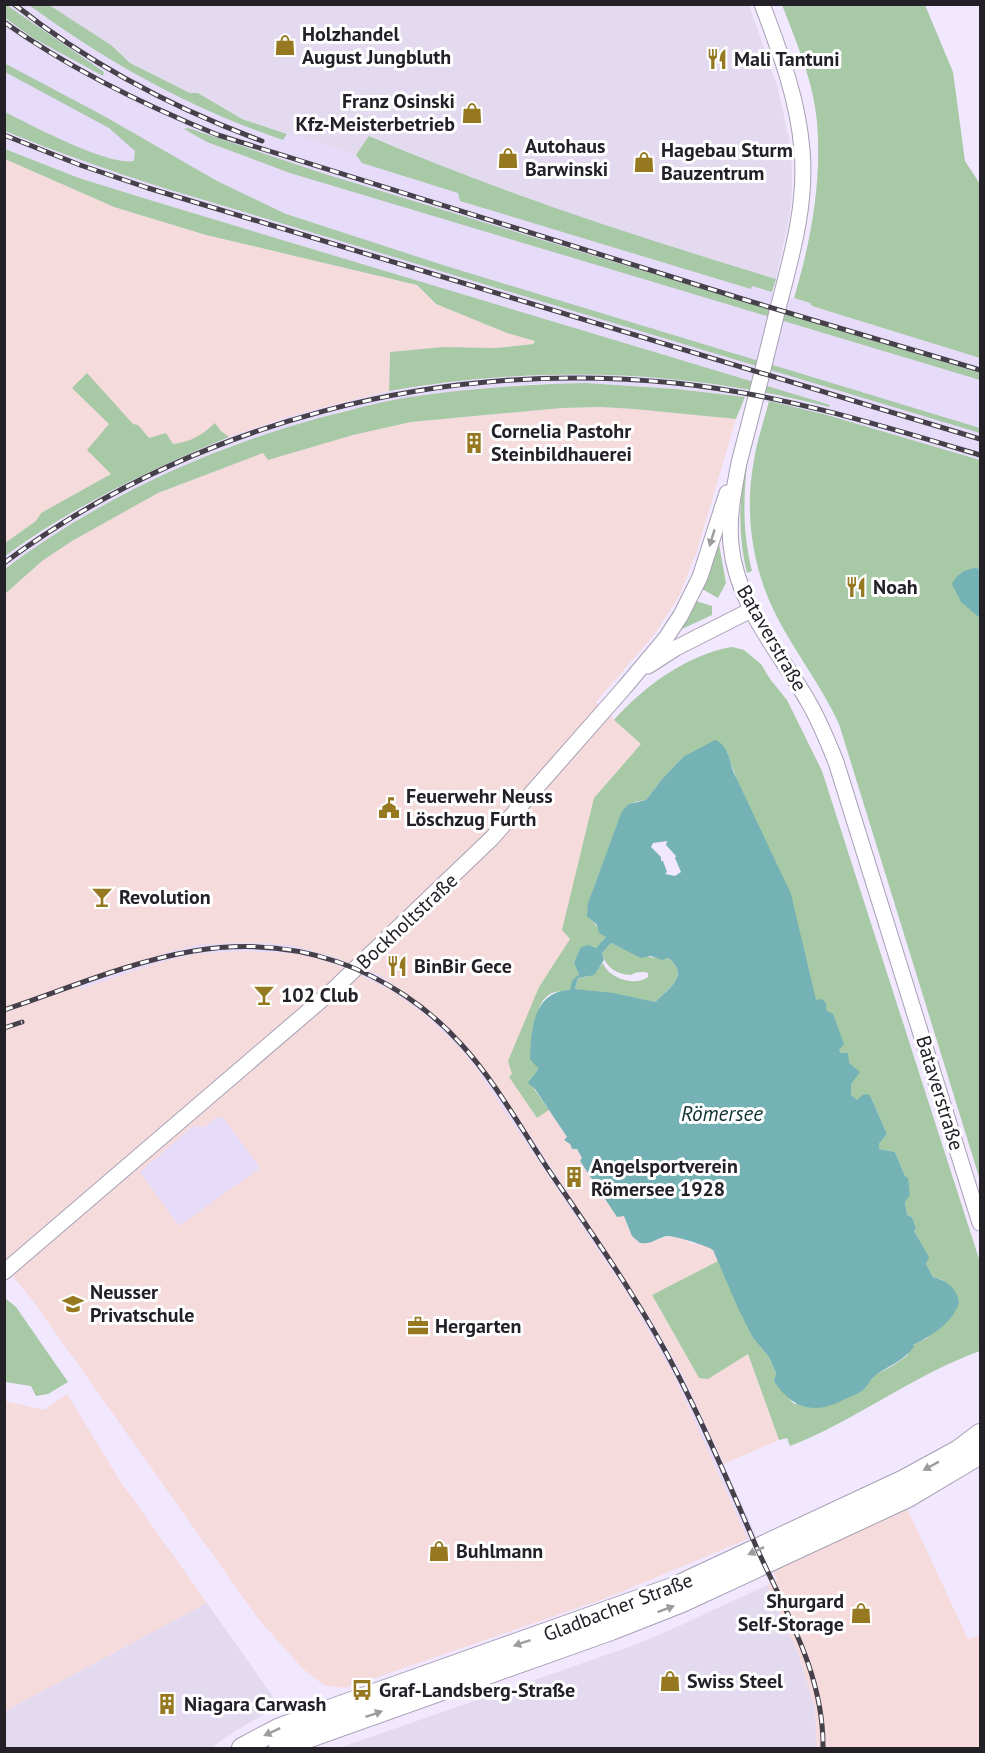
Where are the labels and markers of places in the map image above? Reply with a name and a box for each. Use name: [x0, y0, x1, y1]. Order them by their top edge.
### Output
place label: Holzhandel August Jungbluth: [302, 21, 451, 70]
shop icon: Holzhandel August Jungbluth: [273, 33, 297, 57]
place label: Mali Tantuni: [734, 46, 840, 72]
restaurant icon: Mali Tantuni: [705, 47, 729, 71]
place label: Franz Osinski Kfz-Meisterbetrieb: [295, 88, 455, 137]
shop icon: Franz Osinski Kfz-Meisterbetrieb: [460, 101, 484, 125]
place label: Autohaus Barwinski: [525, 133, 608, 182]
place label: Hagebau Sturm Bauzentrum: [661, 137, 793, 186]
shop icon: Autohaus Barwinski: [496, 146, 520, 170]
shop icon: Hagebau Sturm Bauzentrum: [632, 150, 656, 174]
place label: Cornelia Pastohr Steinbildhauerei: [491, 418, 632, 467]
building icon: Cornelia Pastohr Steinbildhauerei: [462, 431, 486, 455]
place label: Noah: [873, 574, 918, 600]
restaurant icon: Noah: [844, 575, 868, 599]
place label: Feuerwehr Neuss Löschzug Furth: [406, 783, 553, 832]
public building icon: Feuerwehr Neuss Löschzug Furth: [377, 796, 401, 820]
place label: Revolution: [119, 884, 211, 910]
bar icon: Revolution: [90, 885, 114, 909]
place label: BinBir Gece: [414, 953, 512, 979]
restaurant icon: BinBir Gece: [385, 954, 409, 978]
place label: 102 Club: [281, 982, 359, 1008]
bar icon: 102 Club: [252, 983, 276, 1007]
place label: Angelsportverein Römersee 1928: [591, 1153, 738, 1202]
building icon: Angelsportverein Römersee 1928: [562, 1165, 586, 1189]
place label: Neusser Privatschule: [90, 1279, 195, 1328]
school or university icon: Neusser Privatschule: [61, 1292, 85, 1316]
place label: Hergarten: [435, 1313, 521, 1339]
office icon: Hergarten: [406, 1314, 430, 1338]
place label: Buhlmann: [456, 1538, 543, 1564]
shop icon: Buhlmann: [427, 1539, 451, 1563]
place label: Shurgard Self-Storage: [738, 1588, 844, 1637]
shop icon: Shurgard Self-Storage: [849, 1601, 873, 1625]
place label: Swiss Steel: [687, 1668, 783, 1694]
shop icon: Swiss Steel: [658, 1669, 682, 1693]
place label: Graf-Landsberg-Straße: [379, 1677, 575, 1703]
bus stop icon: Graf-Landsberg-Straße: [350, 1678, 374, 1702]
place label: Niagara Carwash: [184, 1691, 326, 1717]
building icon: Niagara Carwash: [155, 1692, 179, 1716]

